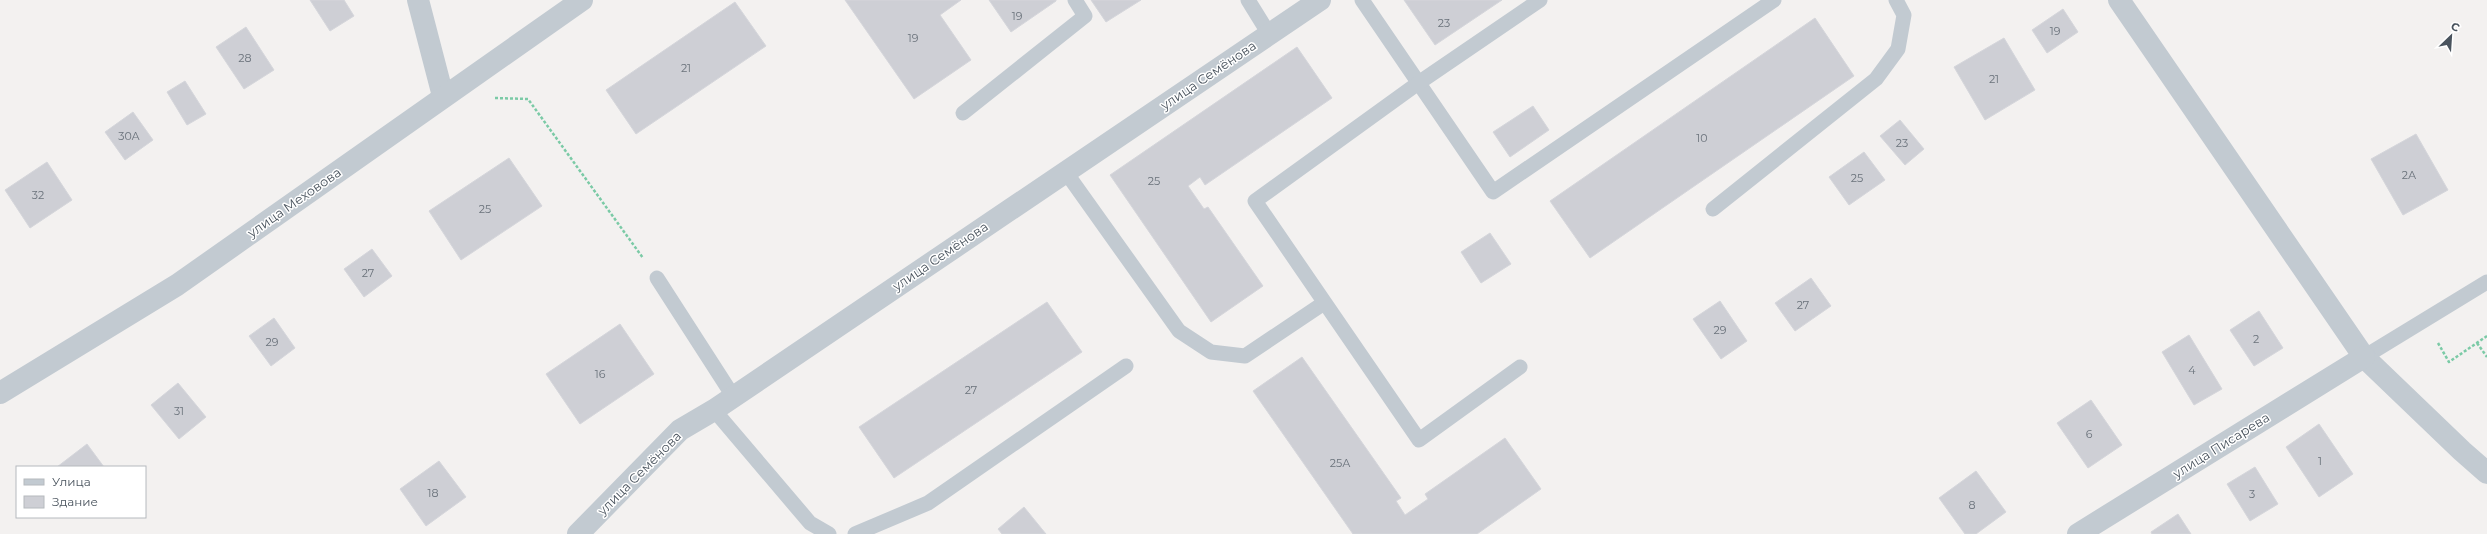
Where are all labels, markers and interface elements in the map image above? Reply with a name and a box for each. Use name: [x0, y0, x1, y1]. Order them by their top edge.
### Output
house number: 19: [1012, 9, 1023, 23]
house number: 23: [1438, 16, 1450, 30]
north arrow: [2431, 16, 2471, 56]
text: С: [2449, 19, 2462, 35]
house number: 19: [2050, 24, 2061, 38]
house number: 19: [908, 31, 919, 45]
street label: улица Семёнова: [1156, 37, 1259, 113]
house number: 28: [238, 51, 252, 65]
house number: 21: [681, 61, 691, 75]
house number: 21: [1989, 72, 1999, 86]
house number: 30А: [118, 129, 141, 143]
house number: 10: [1696, 131, 1708, 145]
house number: 23: [1896, 136, 1908, 150]
street label: улица Меховова: [243, 164, 344, 241]
house number: 2А: [2402, 168, 2417, 182]
house number: 25: [1851, 171, 1863, 185]
house number: 25: [1148, 174, 1160, 188]
house number: 32: [32, 188, 44, 202]
house number: 25: [479, 202, 491, 216]
street label: улица Семёнова: [888, 218, 991, 294]
house number: 27: [362, 266, 374, 280]
house number: 27: [1797, 298, 1809, 312]
house number: 29: [1714, 323, 1727, 337]
house number: 2: [2253, 332, 2259, 346]
house number: 29: [266, 335, 279, 349]
house number: 4: [2188, 363, 2196, 377]
house number: 16: [595, 367, 606, 381]
house number: 27: [965, 383, 977, 397]
house number: 31: [174, 404, 184, 418]
street label: улица Писарева: [2169, 409, 2272, 482]
house number: 6: [2086, 427, 2093, 441]
street label: улица Семёнова: [593, 428, 684, 519]
house number: 1: [2318, 454, 2322, 468]
house number: 25А: [1330, 456, 1351, 470]
legend: [16, 466, 146, 518]
text: Улица: [52, 474, 91, 489]
house number: 18: [428, 486, 439, 500]
house number: 3: [2249, 487, 2255, 501]
text: Здание: [52, 494, 98, 509]
house number: 8: [1968, 498, 1976, 512]

